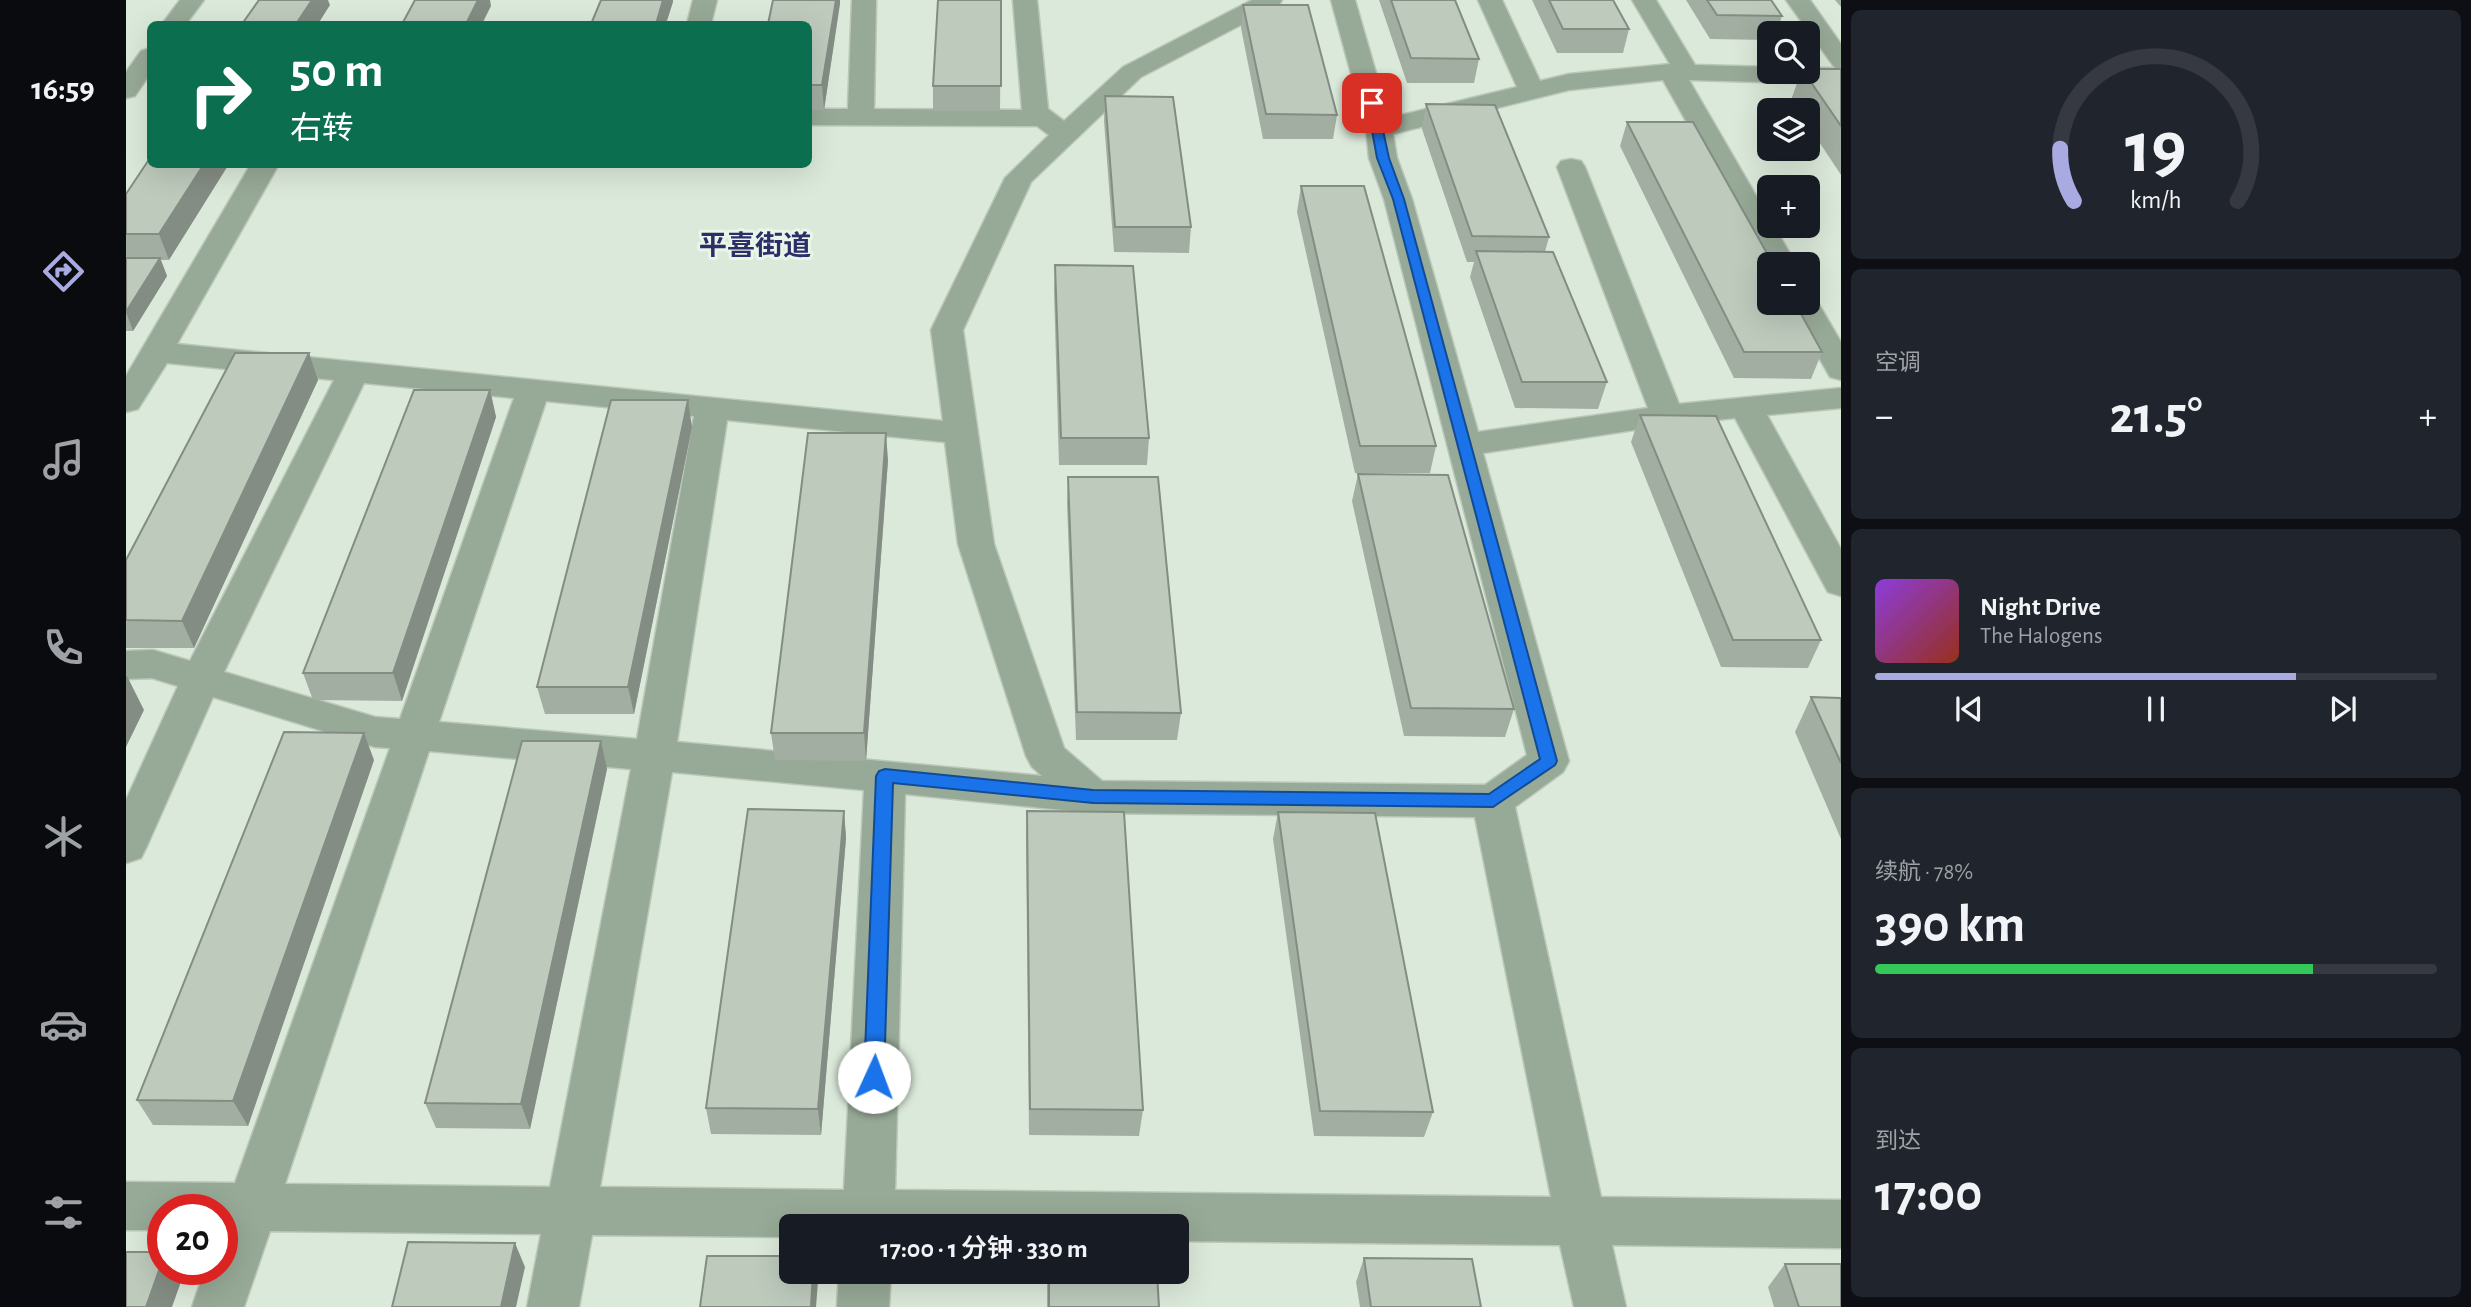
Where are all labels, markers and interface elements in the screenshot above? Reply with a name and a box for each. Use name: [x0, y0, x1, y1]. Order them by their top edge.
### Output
map controls: [1757, 21, 1820, 315]
button: search: [1757, 21, 1820, 84]
text: 50 m: [290, 47, 384, 96]
icon: right: [175, 49, 266, 140]
text: 16:59: [31, 73, 95, 105]
pin: [1342, 73, 1402, 133]
icon: arrive: [1353, 84, 1391, 122]
button: layers: [1757, 98, 1820, 161]
text: 右转: [290, 113, 354, 145]
text: 19: [2125, 113, 2187, 186]
button: +: [1757, 175, 1820, 238]
text: km/h: [2130, 188, 2182, 213]
district label: 平喜街道: [699, 230, 811, 261]
icon: directions: [39, 247, 88, 296]
button: −: [1757, 252, 1820, 315]
text: 空调: [1875, 352, 1921, 375]
text: 21.5°: [2110, 390, 2202, 442]
text: −: [1875, 398, 1893, 436]
text: +: [2419, 398, 2437, 436]
icon: music: [39, 435, 88, 484]
text: Night Drive: [1980, 594, 2101, 620]
icon: phone: [39, 623, 88, 672]
text: The Halogens: [1980, 625, 2102, 648]
icon: previous: [1950, 690, 1988, 728]
icon: pause: [2137, 690, 2175, 728]
icon: next: [2324, 690, 2362, 728]
icon: climate: [39, 812, 88, 861]
text: 续航 · 78%: [1875, 861, 1973, 884]
text: 390 km: [1875, 899, 2025, 951]
icon: car: [39, 1000, 88, 1049]
position arrow: [837, 1040, 911, 1114]
text: 到达: [1875, 1130, 1921, 1153]
text: 17:00: [1875, 1168, 1982, 1220]
icon: filters: [39, 1188, 88, 1237]
speed limit sign: 20: [147, 1194, 238, 1285]
text: 17:00 · 1 分钟 · 330 m: [880, 1236, 1088, 1262]

